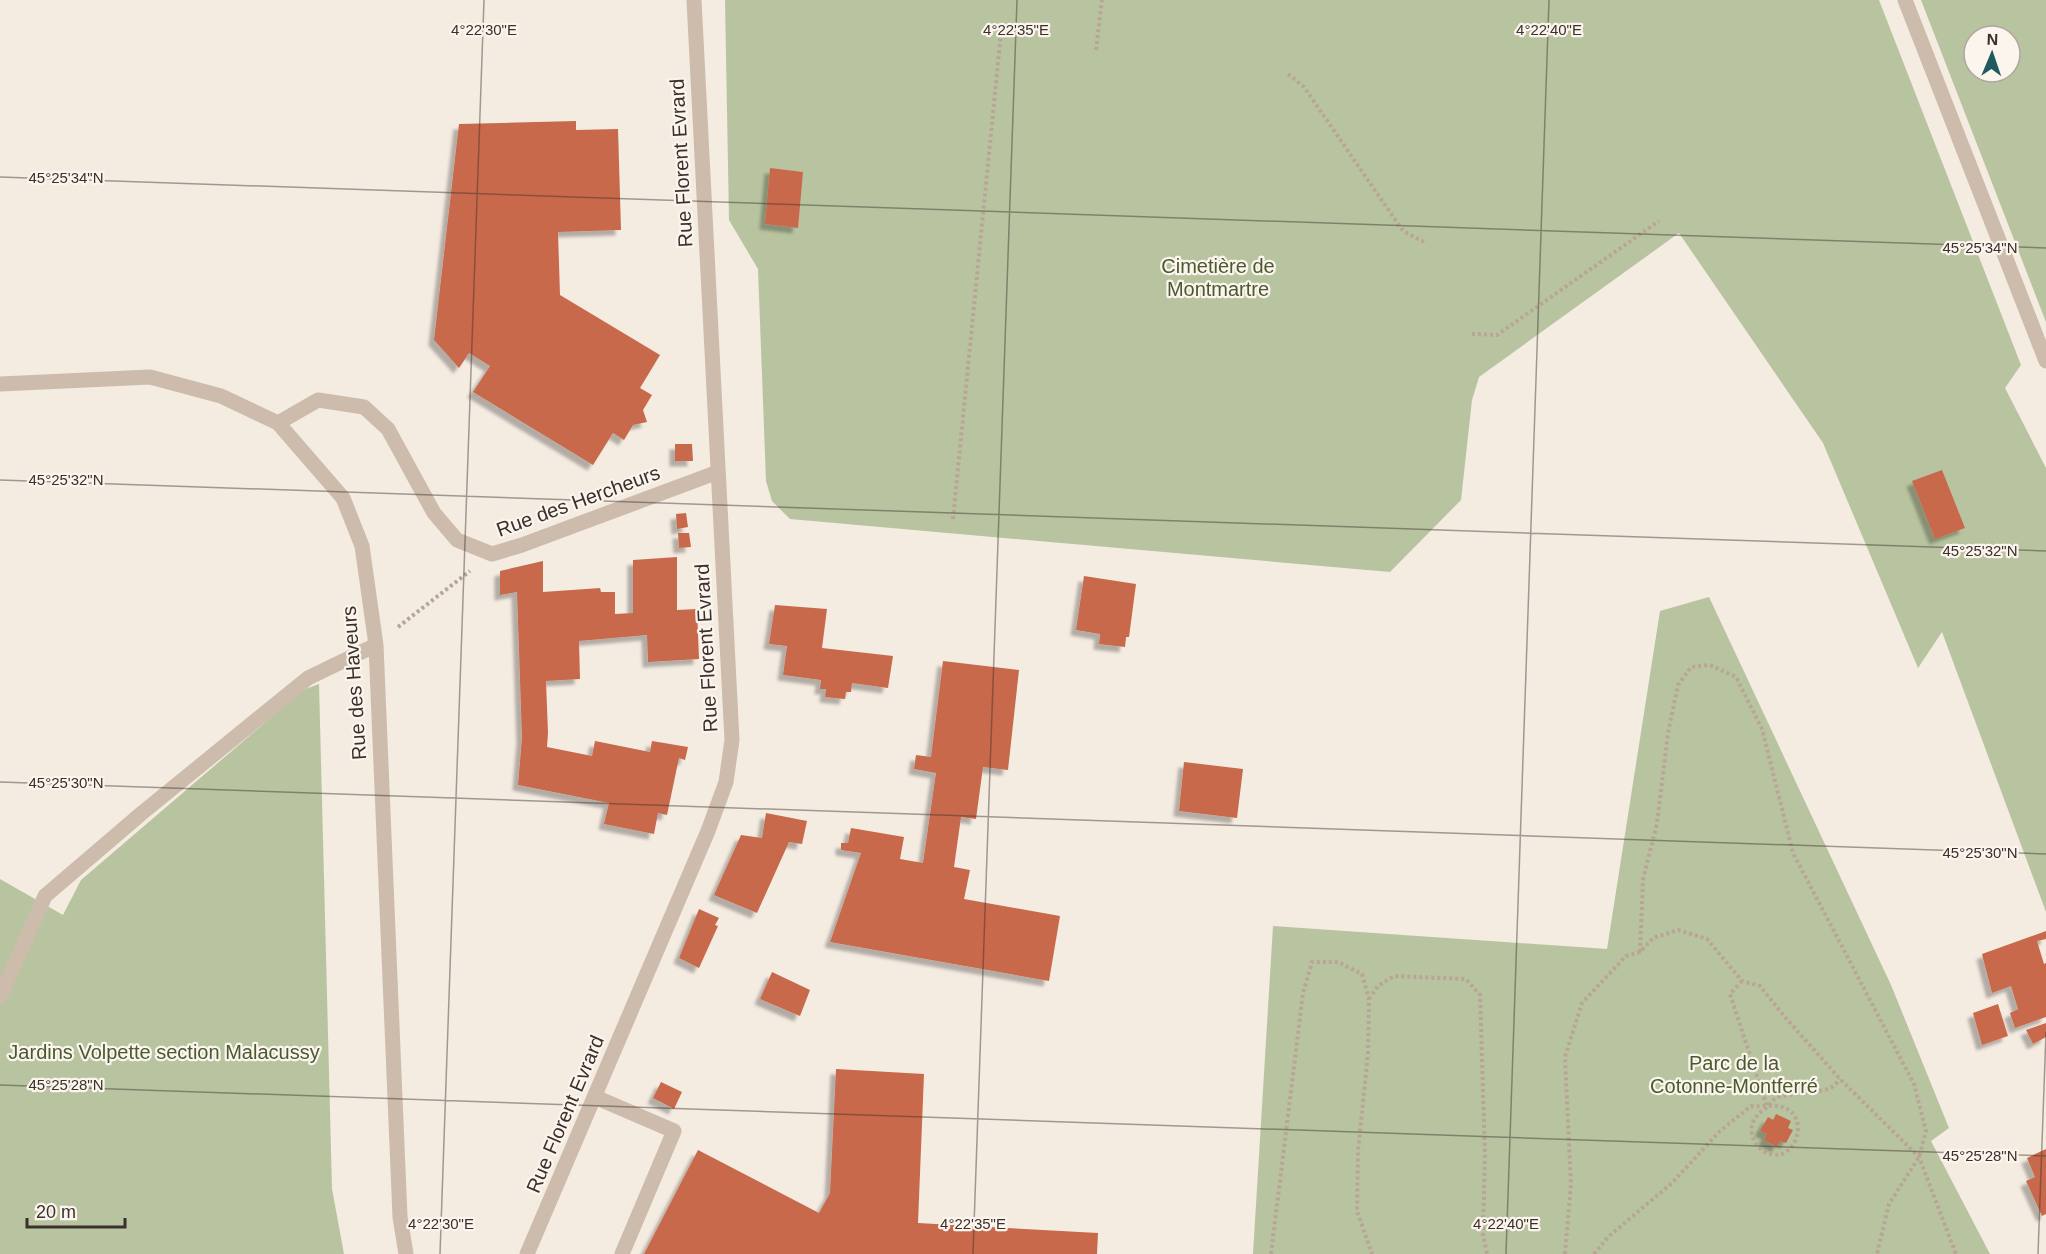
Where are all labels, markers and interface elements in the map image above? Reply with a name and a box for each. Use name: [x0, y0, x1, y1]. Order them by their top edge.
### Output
text: 4°22'30"E: [451, 21, 517, 38]
text: 4°22'35"E: [983, 21, 1049, 38]
text: 4°22'40"E: [1516, 21, 1582, 38]
north arrow: [1962, 24, 2022, 84]
text: N: [1986, 31, 1999, 48]
street label: Rue Florent Evrard: [666, 78, 696, 248]
text: 45°25'34"N: [28, 169, 104, 186]
text: 45°25'34"N: [1942, 239, 2018, 256]
park label: Cimetière de Montmartre: [1161, 255, 1275, 300]
street label: Rue des Hercheurs: [493, 461, 663, 541]
text: 45°25'32"N: [28, 471, 104, 488]
text: 45°25'32"N: [1942, 542, 2018, 559]
street label: Rue Florent Evrard: [691, 563, 721, 733]
street label: Rue des Haveurs: [338, 605, 370, 761]
text: 45°25'30"N: [28, 774, 104, 791]
text: 45°25'30"N: [1942, 844, 2018, 861]
street label: Rue Florent Evrard: [522, 1032, 608, 1196]
park label: Jardins Volpette section Malacussy: [8, 1041, 320, 1063]
park label: Parc de la Cotonne-Montferré: [1650, 1052, 1818, 1097]
text: 45°25'28"N: [28, 1076, 104, 1093]
text: 45°25'28"N: [1942, 1147, 2018, 1164]
scale bar: [27, 1191, 124, 1229]
text: 20 m: [36, 1202, 76, 1222]
text: 4°22'30"E: [408, 1215, 474, 1232]
text: 4°22'35"E: [940, 1215, 1006, 1232]
text: 4°22'40"E: [1473, 1215, 1539, 1232]

